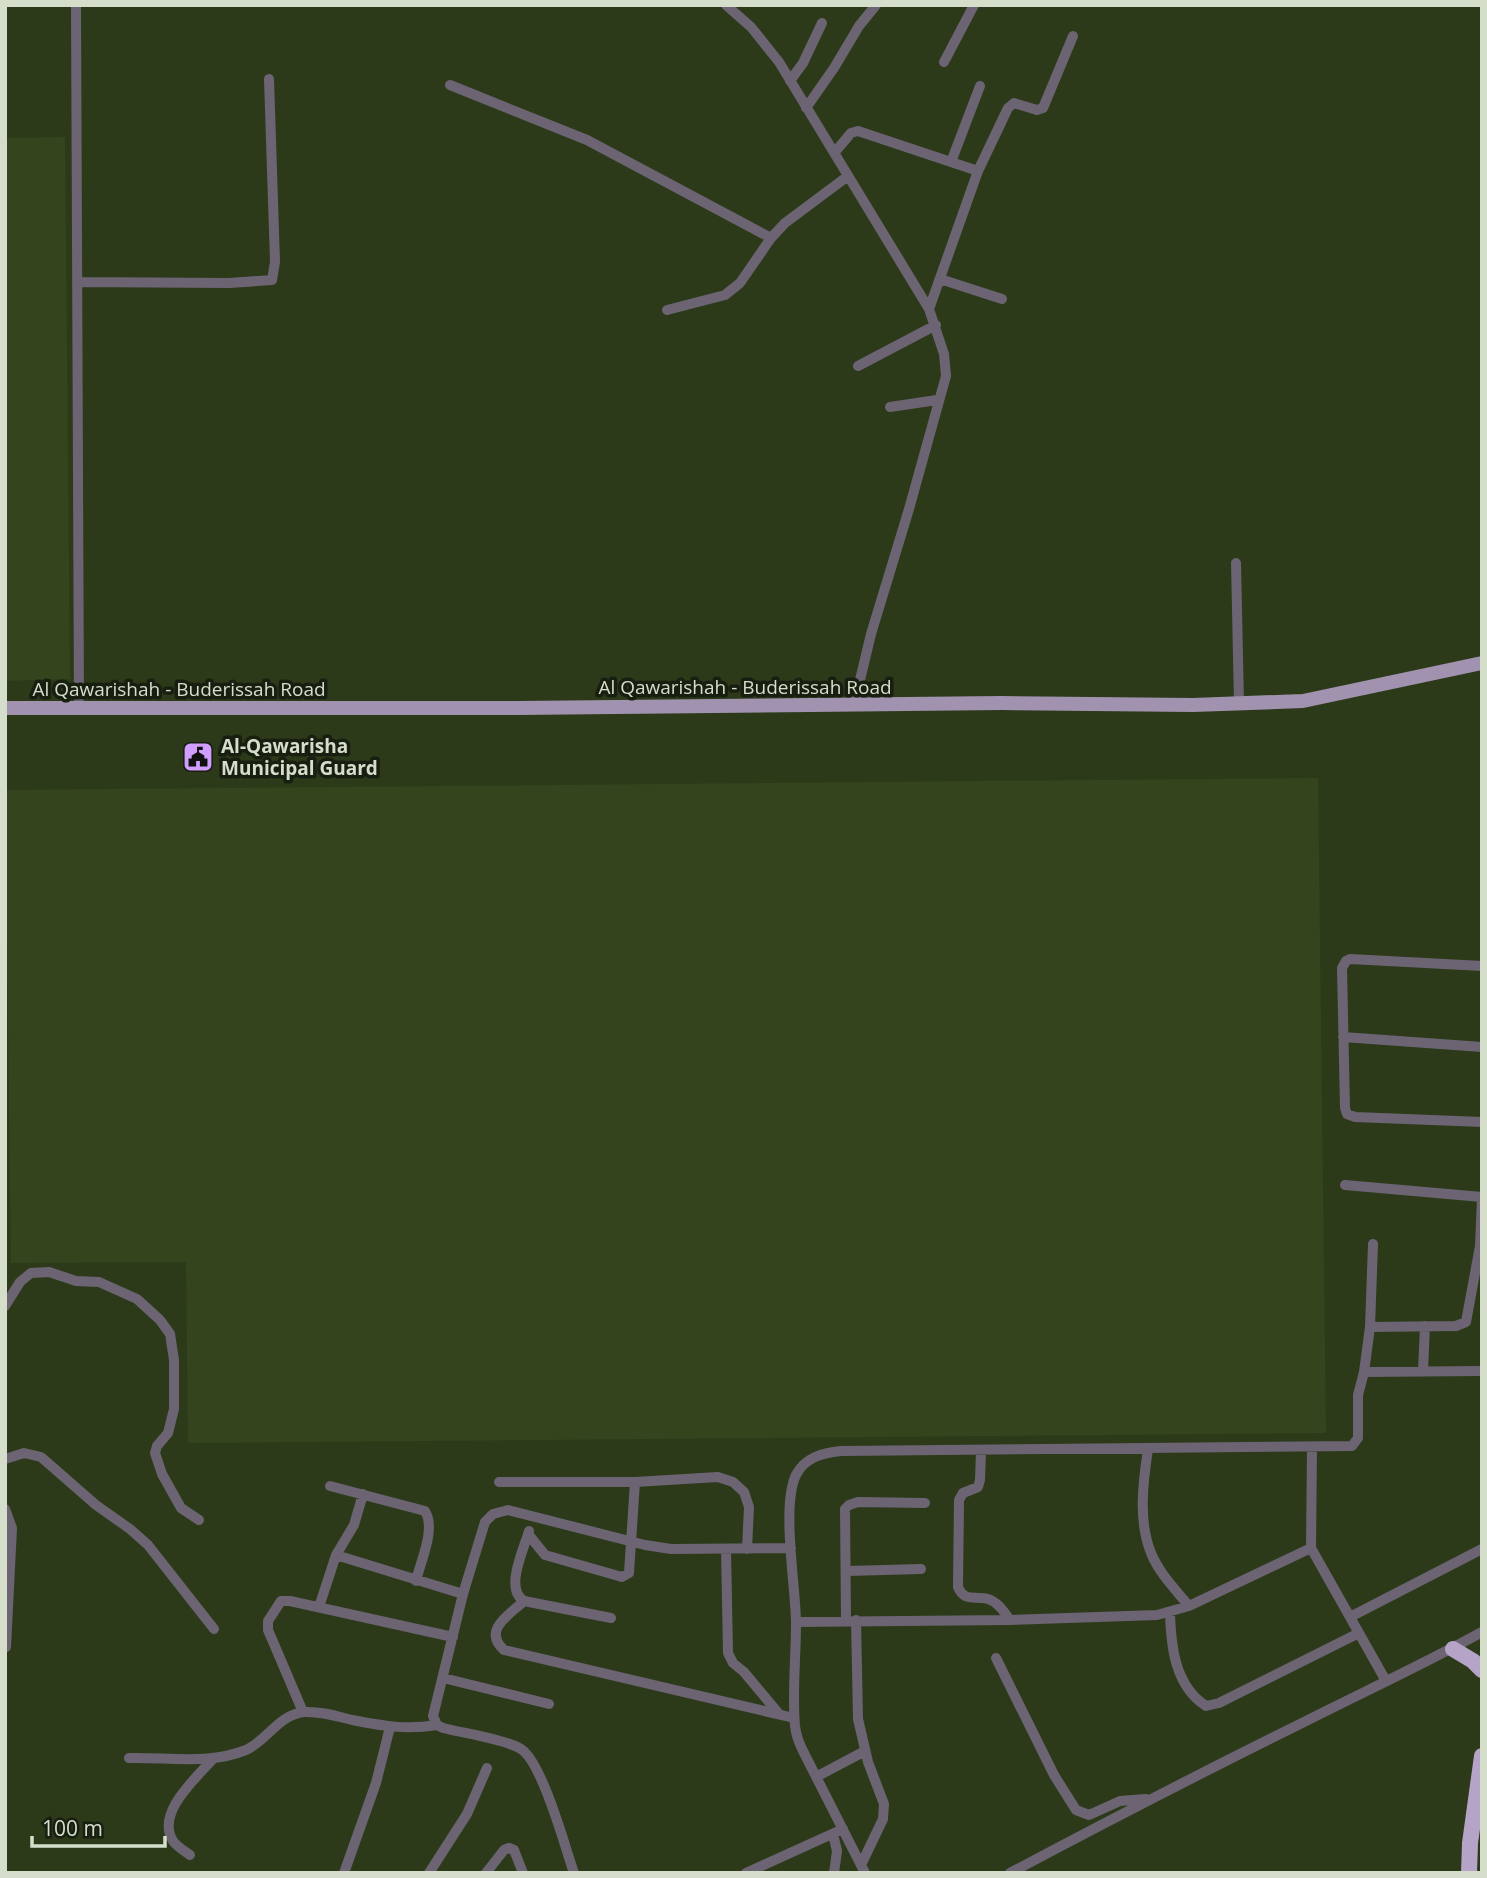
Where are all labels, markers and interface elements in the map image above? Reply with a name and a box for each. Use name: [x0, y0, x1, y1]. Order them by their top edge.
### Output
street label: Al Qawarishah - Buderissah Road: [598, 674, 892, 700]
street label: Al Qawarishah - Buderissah Road: [32, 676, 326, 702]
place label: Al-Qawarisha Municipal Guard: [221, 733, 378, 781]
public building icon: Al-Qawarisha Municipal Guard: [181, 740, 215, 774]
scale bar: [32, 1804, 164, 1848]
text: 100 m: [42, 1814, 103, 1842]

